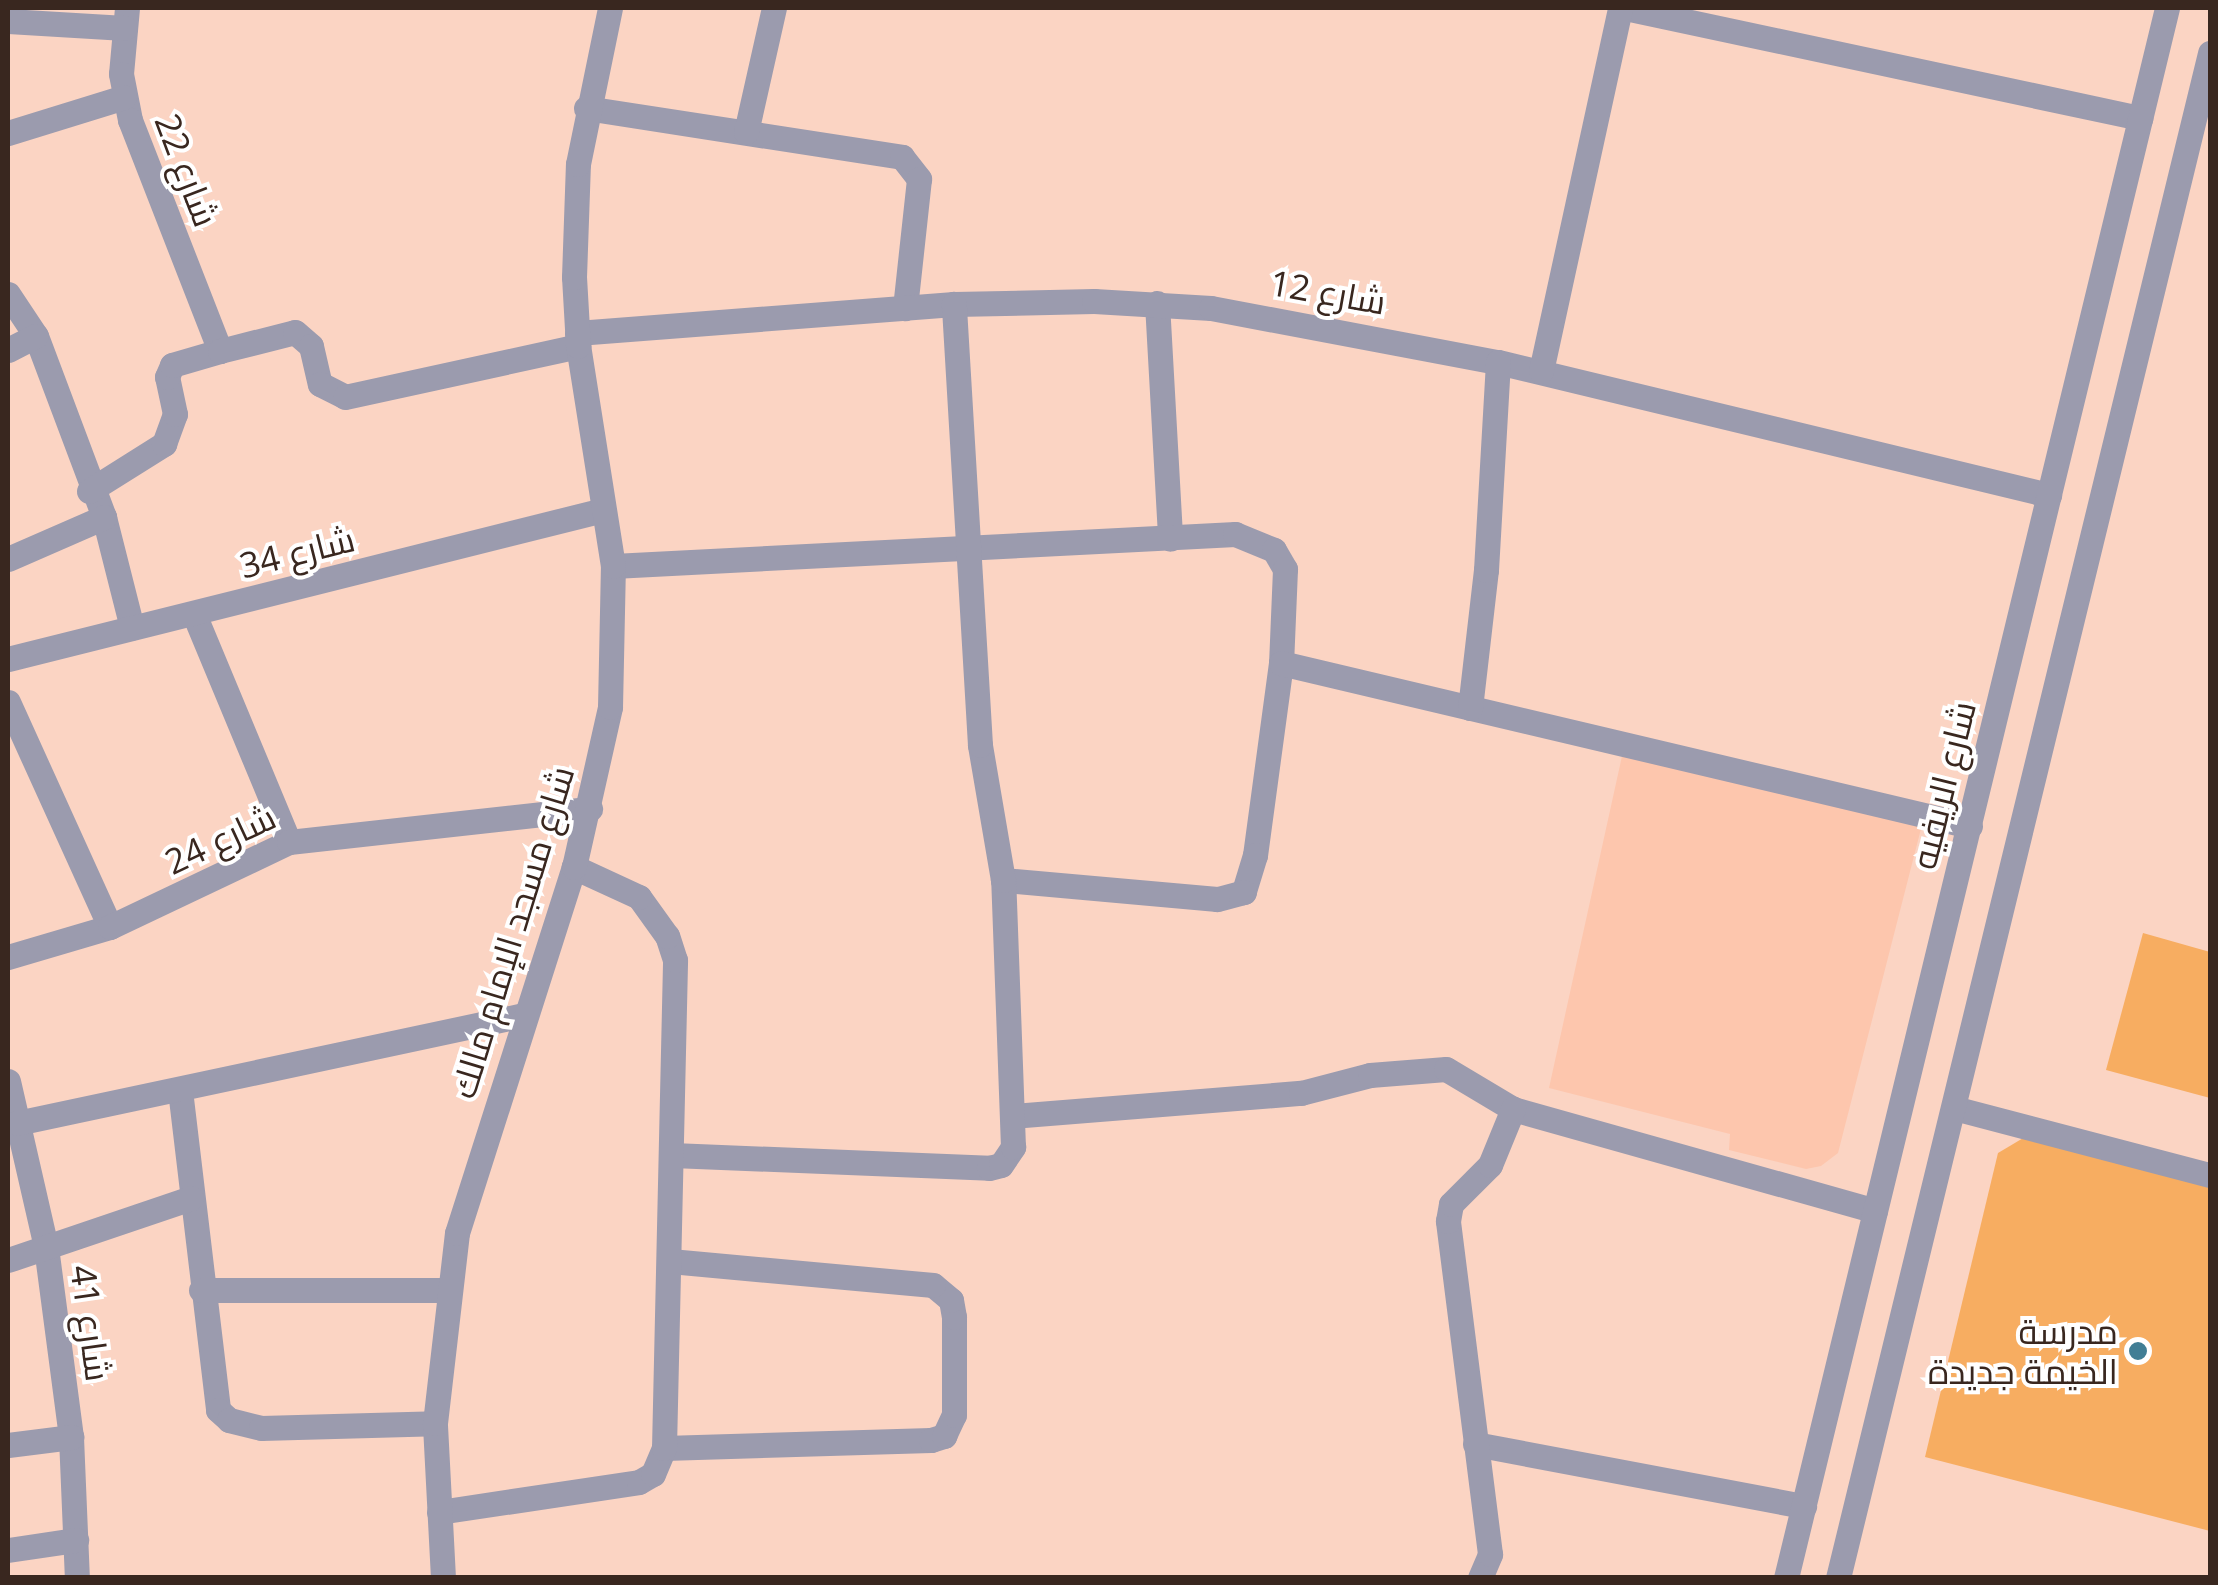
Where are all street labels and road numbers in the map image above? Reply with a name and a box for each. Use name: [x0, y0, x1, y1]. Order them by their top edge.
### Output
street label: شارع 22: [146, 108, 228, 232]
street label: شارع 12: [1267, 261, 1389, 323]
street label: شارع 34: [235, 517, 359, 587]
street label: شارع الريفيه: [1902, 697, 1984, 873]
street label: شارع مسجد الإمام مالك: [441, 761, 583, 1103]
street label: شارع 24: [158, 795, 282, 883]
street label: شارع 41: [62, 1262, 120, 1384]

